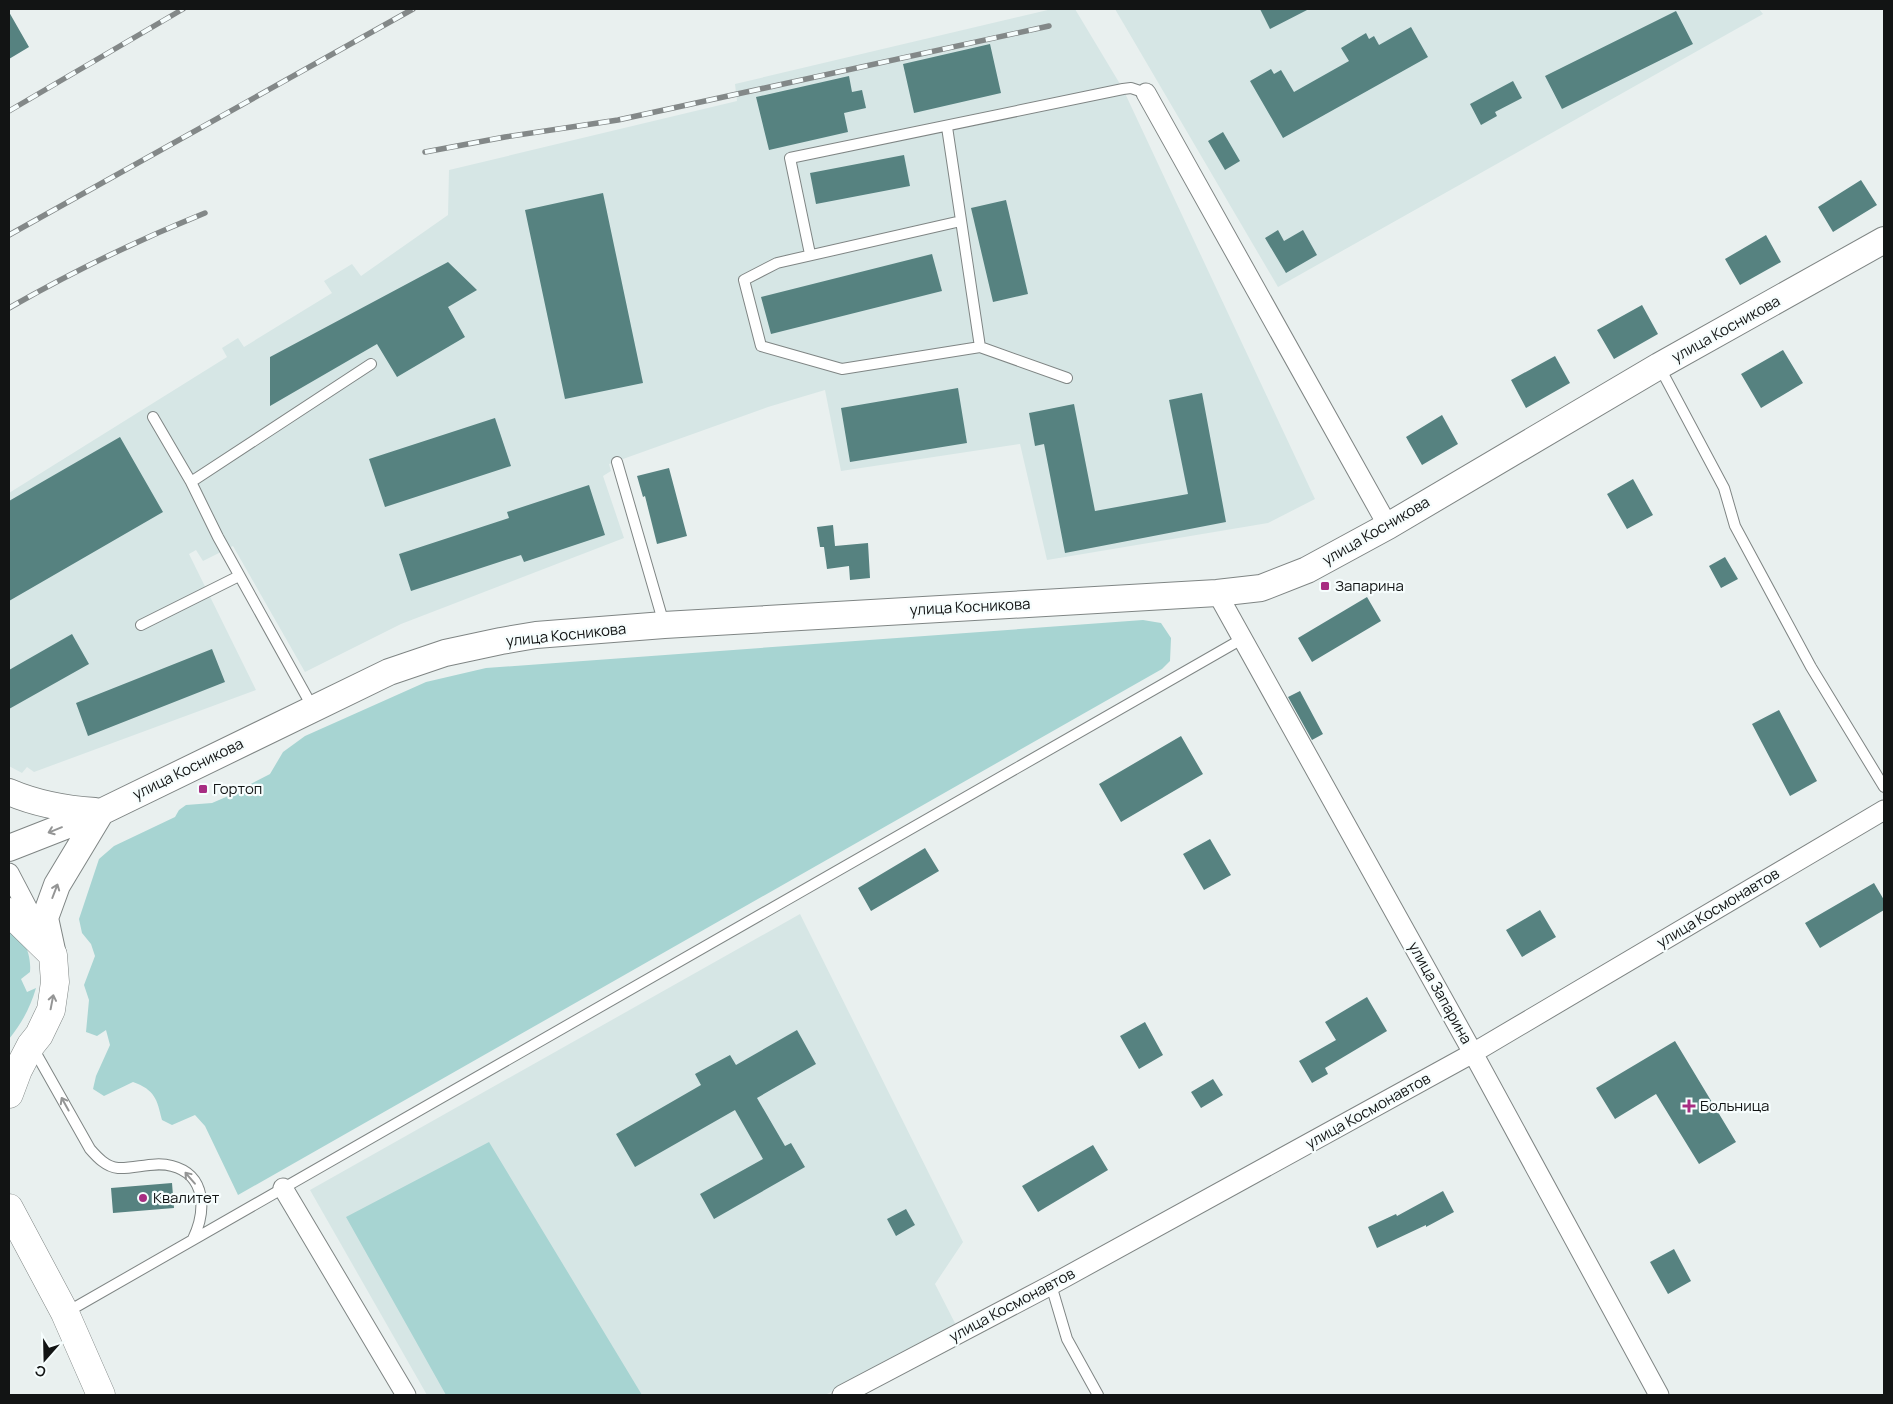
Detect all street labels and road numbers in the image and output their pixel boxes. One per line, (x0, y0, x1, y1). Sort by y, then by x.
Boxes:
street label: улица Косникова (1668, 290, 1784, 367)
street label: улица Косникова (1318, 491, 1433, 570)
street label: улица Косникова (909, 593, 1031, 620)
street label: улица Косникова (505, 618, 627, 651)
street label: улица Косникова (129, 733, 247, 804)
street label: улица Космонавтов (1652, 863, 1783, 953)
street label: улица Запарина (1404, 938, 1477, 1048)
street label: улица Космонавтов (1302, 1068, 1434, 1154)
street label: улица Космонавтов (945, 1262, 1078, 1347)

